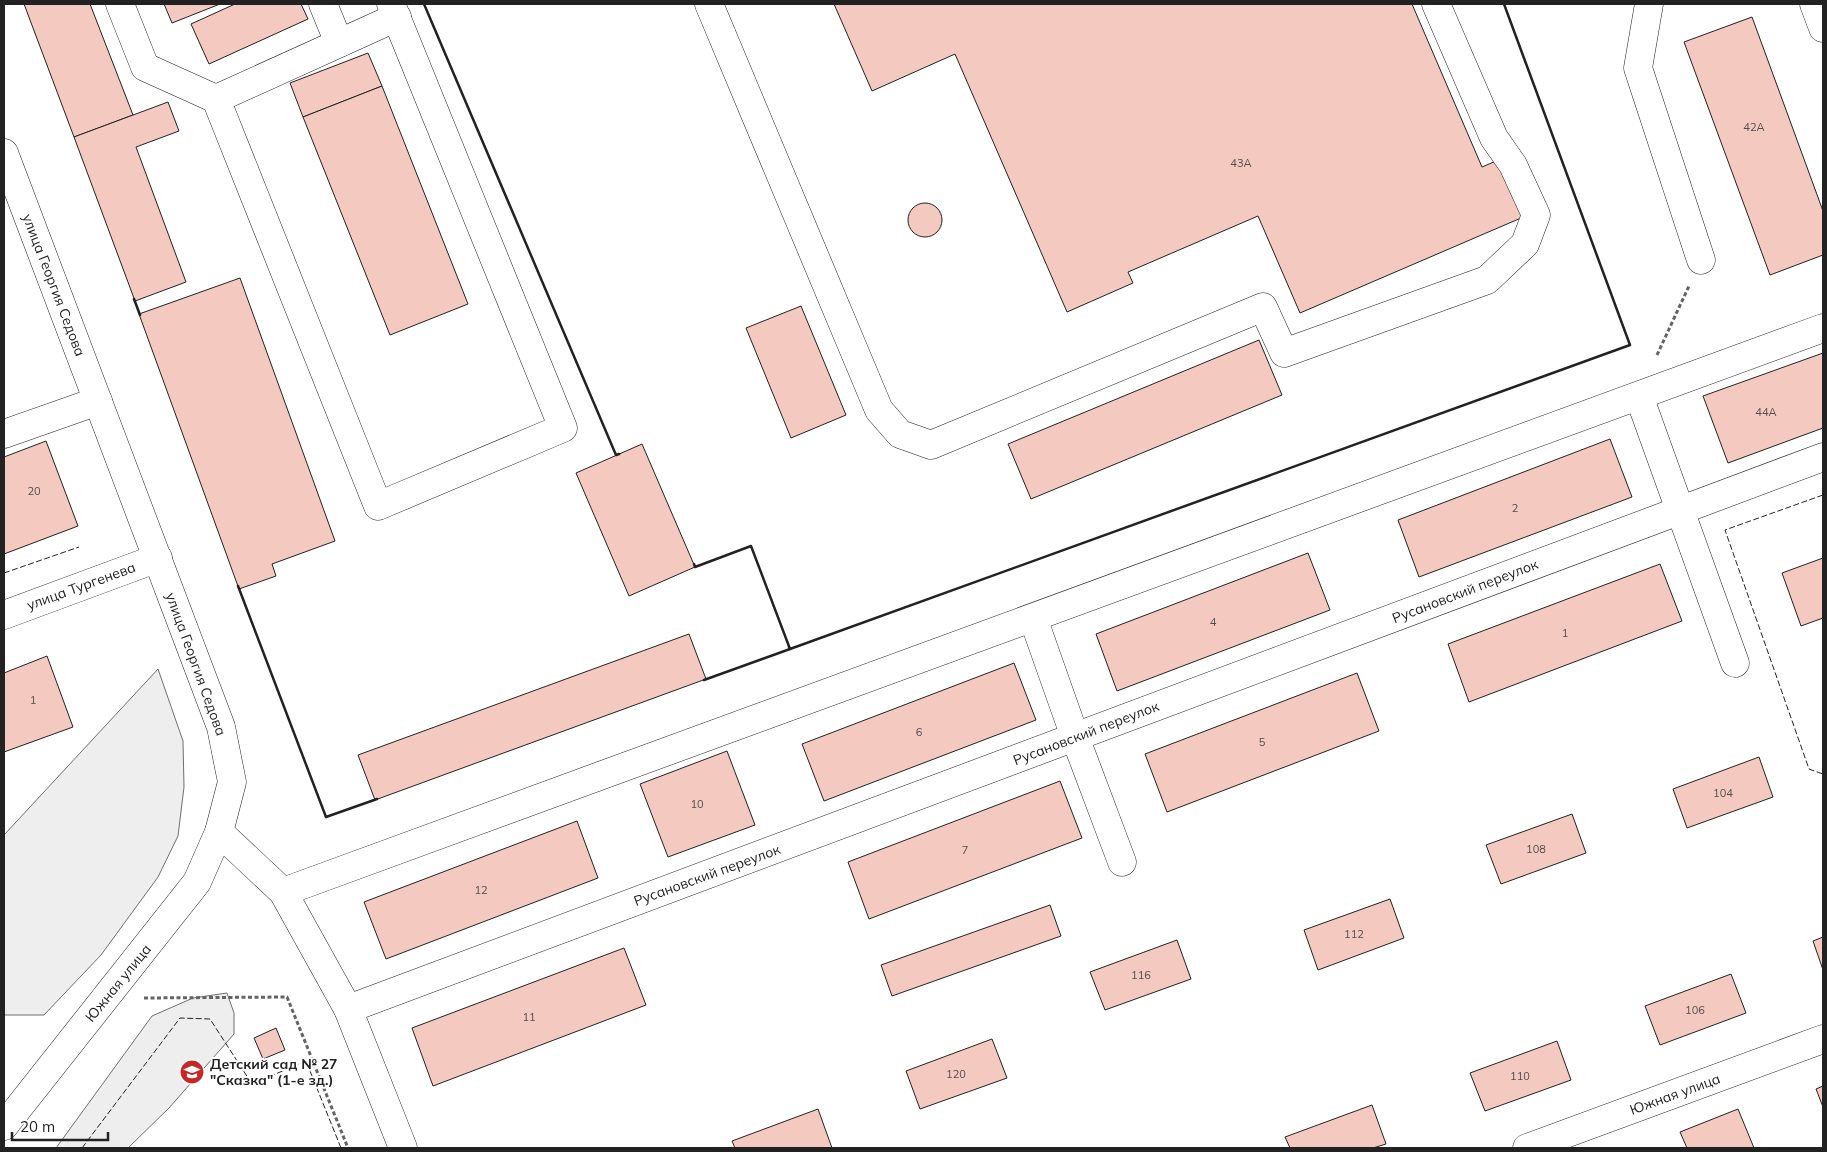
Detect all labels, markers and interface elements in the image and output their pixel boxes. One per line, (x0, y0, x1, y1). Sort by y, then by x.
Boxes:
house number: 42А (1743, 120, 1765, 134)
house number: 43А (1230, 156, 1252, 170)
street label: улица Георгия Седова (19, 211, 89, 359)
house number: 44А (1755, 405, 1777, 419)
house number: 20 (27, 484, 41, 498)
house number: 2 (1512, 501, 1519, 515)
street label: Русановский переулок (1390, 555, 1541, 627)
street label: улица Тургенева (24, 558, 138, 614)
street label: улица Георгия Седова (162, 590, 230, 738)
house number: 4 (1210, 615, 1217, 629)
house number: 1 (1562, 626, 1568, 640)
house number: 1 (30, 693, 36, 707)
street label: Русановский переулок (1011, 697, 1162, 769)
house number: 6 (916, 725, 923, 739)
house number: 5 (1259, 735, 1266, 749)
house number: 104 (1713, 786, 1733, 800)
house number: 10 (690, 797, 704, 811)
street label: Русановский переулок (631, 840, 783, 910)
house number: 108 (1526, 842, 1546, 856)
house number: 7 (962, 843, 968, 857)
house number: 12 (474, 883, 488, 897)
house number: 112 (1344, 927, 1364, 941)
street label: Южная улица (81, 940, 155, 1026)
house number: 116 (1131, 968, 1151, 982)
house number: 106 (1685, 1003, 1705, 1017)
house number: 11 (522, 1010, 536, 1024)
place label: Детский сад № 27 "Сказка" (1-е зд.) (210, 1055, 337, 1089)
school or university icon: Детский сад № 27 "Сказка" (1-е зд.) (179, 1059, 205, 1085)
house number: 120 (946, 1067, 966, 1081)
house number: 110 (1510, 1069, 1530, 1083)
street label: Южная улица (1627, 1069, 1723, 1119)
scale bar (12, 1110, 109, 1142)
text: 20 m (20, 1117, 55, 1136)

